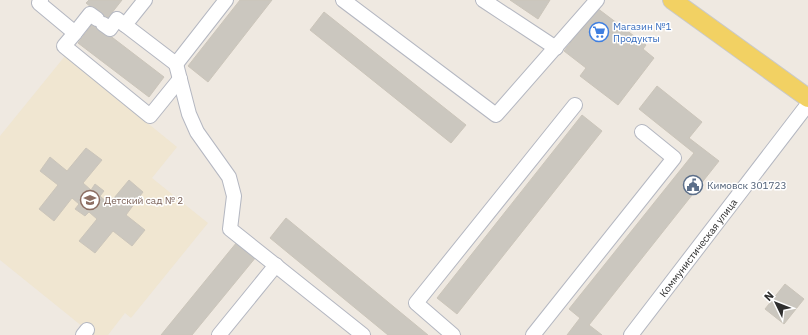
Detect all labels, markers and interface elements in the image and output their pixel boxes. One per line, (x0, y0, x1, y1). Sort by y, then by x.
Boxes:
place label: Магазин №1 Продукты (613, 20, 671, 45)
supermarket icon: Магазин №1 Продукты (588, 21, 610, 43)
public building icon: Кимовск 301723 (682, 174, 704, 196)
place label: Кимовск 301723 (707, 179, 786, 192)
school or university icon: Детский сад № 2 (79, 189, 101, 211)
place label: Детский сад № 2 (104, 194, 183, 207)
street label: Коммунистическая улица (656, 196, 741, 300)
north arrow (756, 283, 796, 323)
text: N (761, 288, 777, 304)

